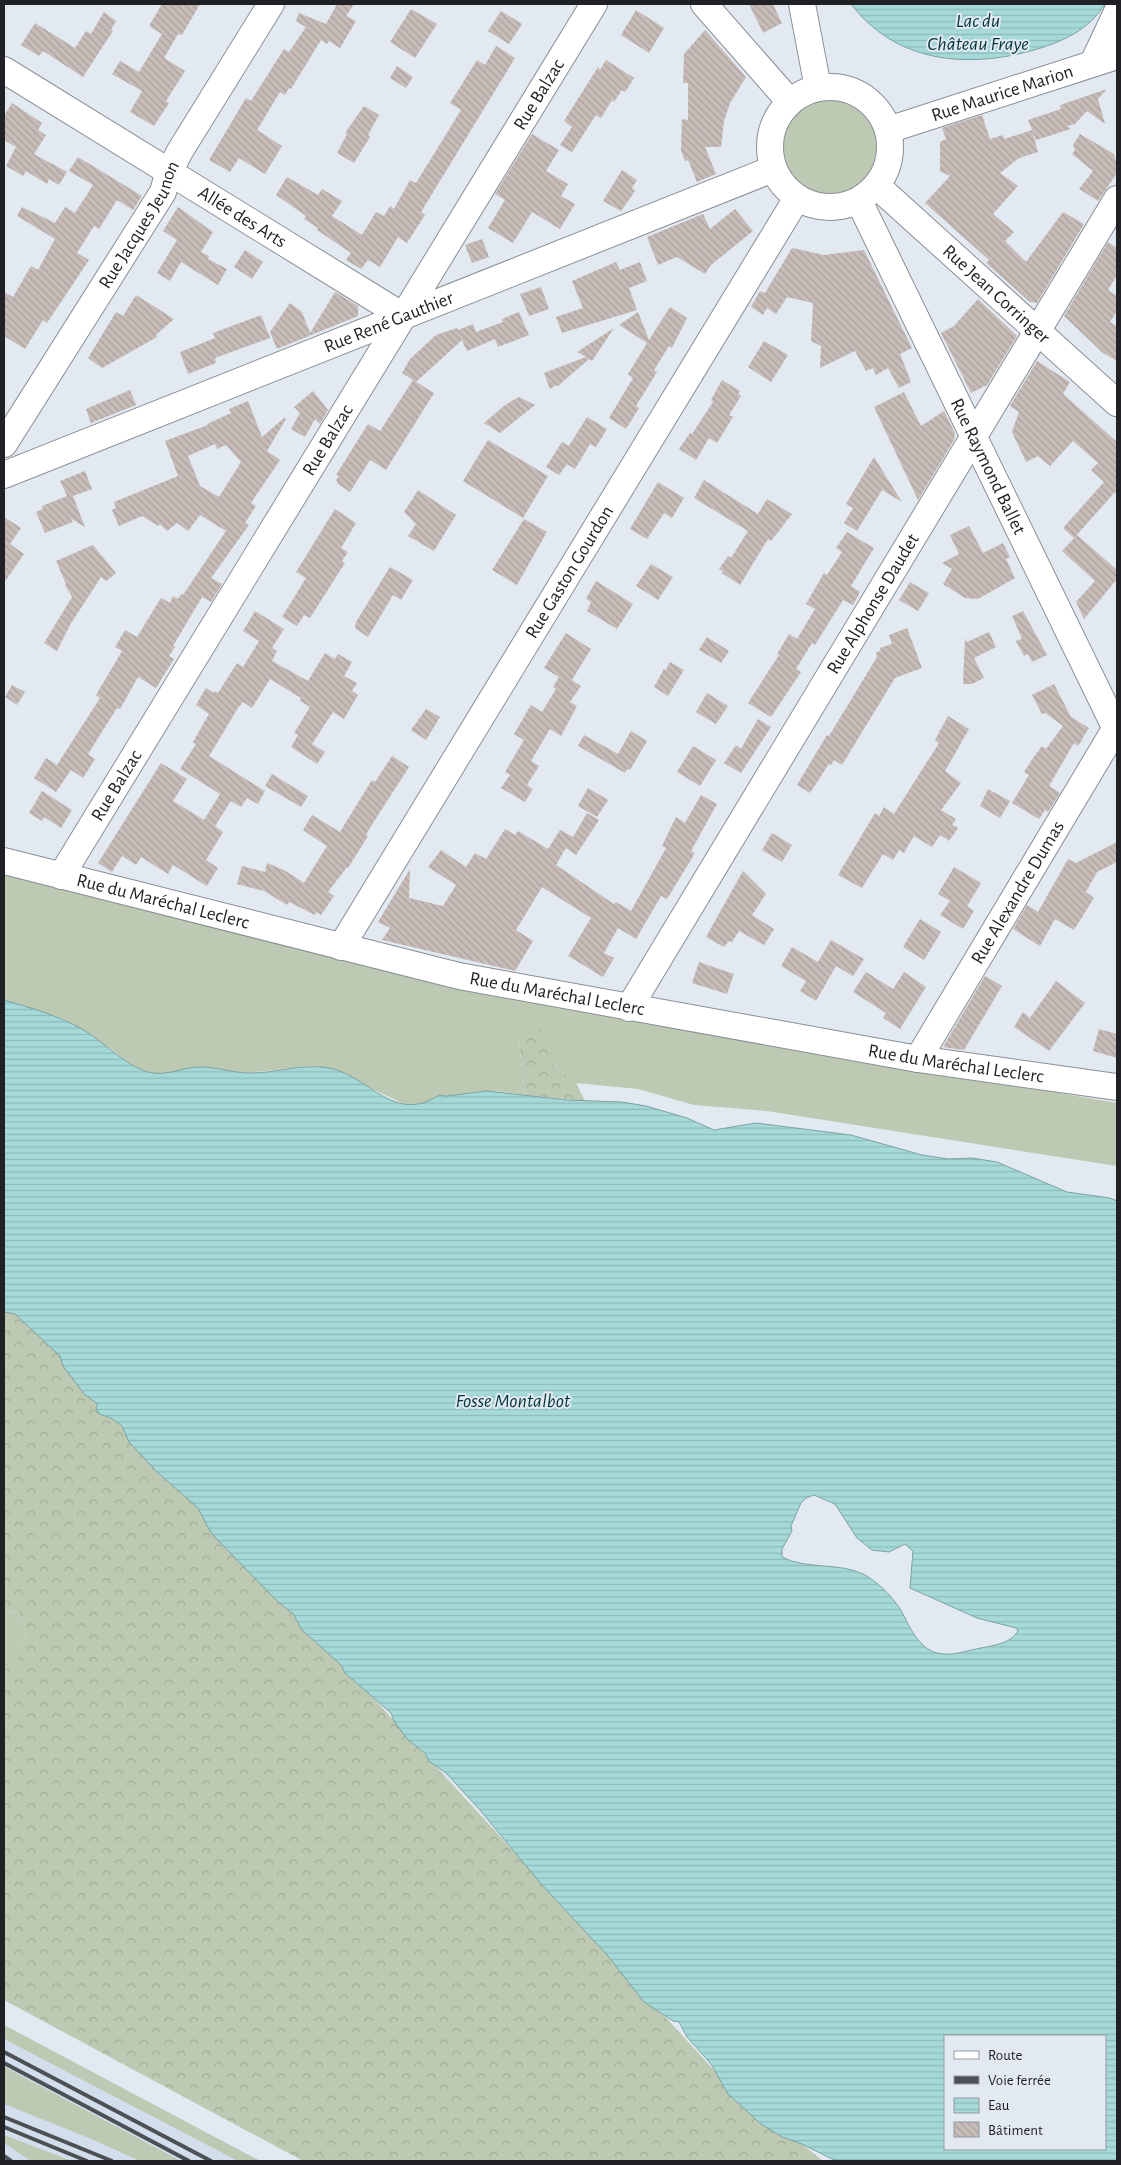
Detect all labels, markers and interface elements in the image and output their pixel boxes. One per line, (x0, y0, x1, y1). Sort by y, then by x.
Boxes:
water label: Lac du Château Fraye (927, 11, 1029, 54)
street label: Rue Balzac (510, 56, 568, 133)
street label: Rue Maurice Marion (929, 61, 1075, 125)
street label: Rue Jacques Jeunon (95, 158, 183, 292)
street label: Allée des Arts (195, 183, 290, 251)
street label: Rue Jean Corringer (939, 241, 1054, 347)
street label: Rue René Gauthier (321, 288, 456, 356)
street label: Rue Raymond Ballet (947, 395, 1029, 537)
street label: Rue Balzac (299, 401, 356, 479)
street label: Rue Gaston Gourdon (522, 502, 617, 642)
street label: Rue Alphonse Daudet (823, 530, 922, 677)
street label: Rue Balzac (87, 747, 145, 824)
street label: Rue Alexandre Dumas (968, 818, 1068, 967)
street label: Rue du Maréchal Leclerc (75, 870, 251, 932)
street label: Rue du Maréchal Leclerc (468, 969, 646, 1019)
street label: Rue du Maréchal Leclerc (867, 1041, 1045, 1086)
water label: Fosse Montalbot (456, 1391, 571, 1411)
legend (944, 2035, 1106, 2150)
text: Route (988, 2048, 1022, 2063)
text: Voie ferrée (988, 2073, 1051, 2088)
text: Eau (988, 2098, 1010, 2113)
text: Bâtiment (988, 2123, 1043, 2138)

